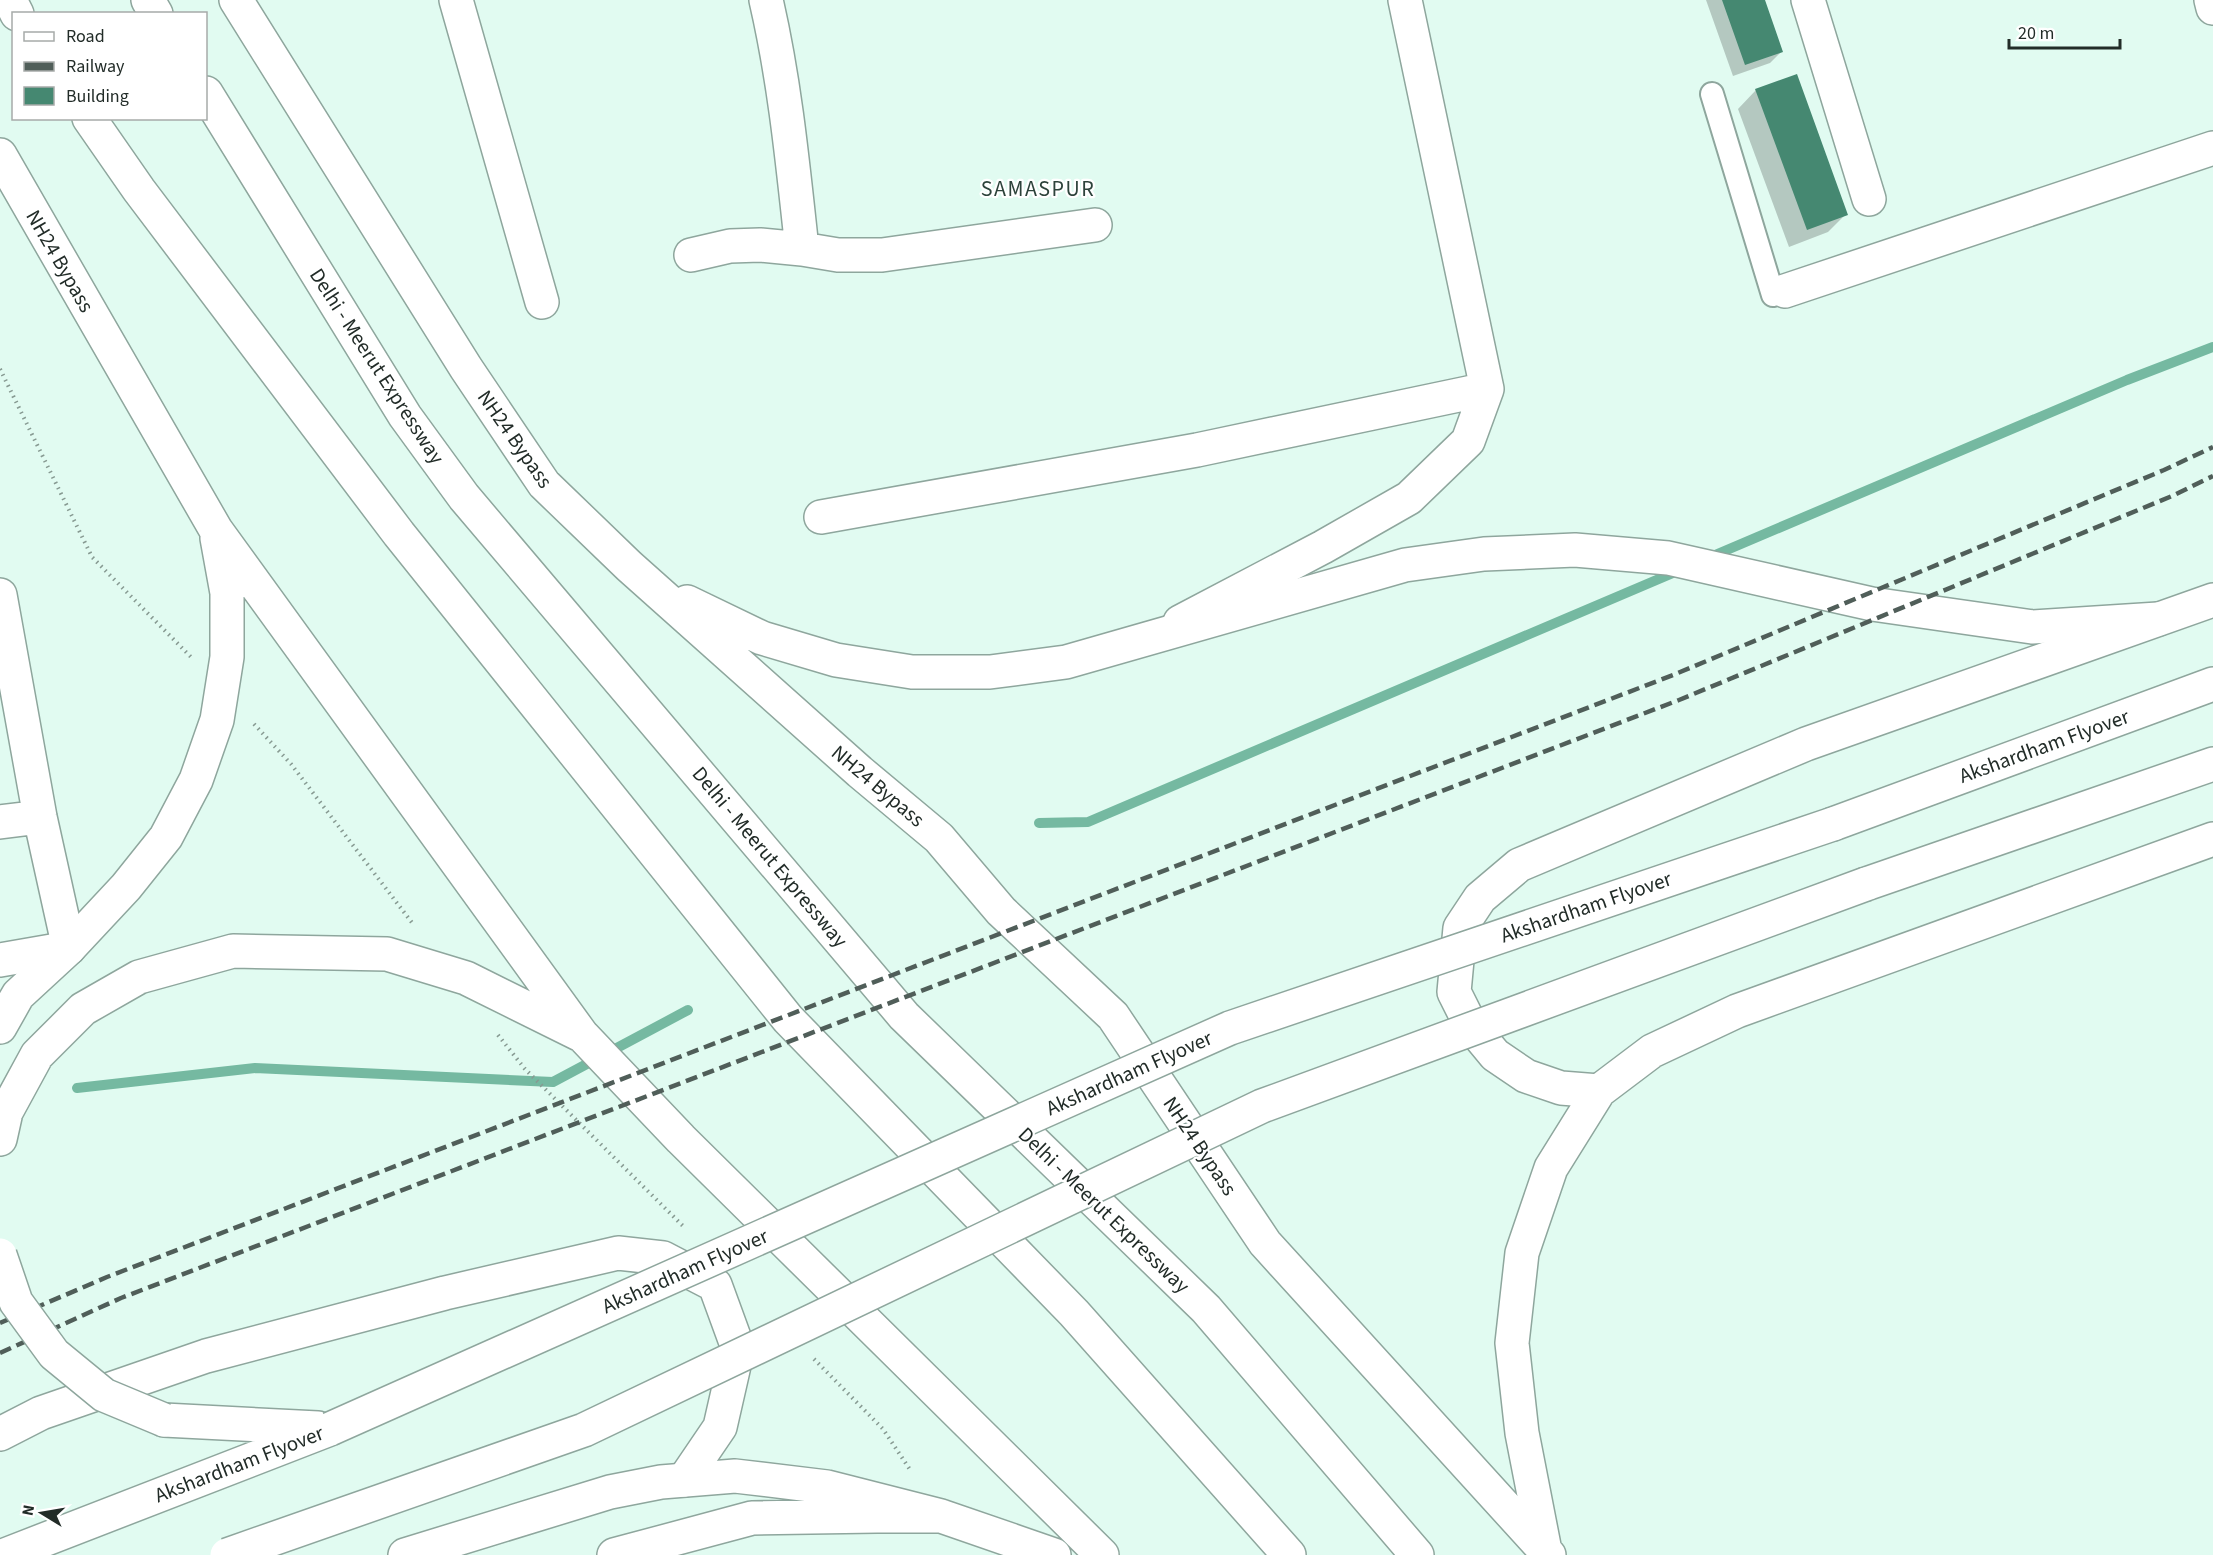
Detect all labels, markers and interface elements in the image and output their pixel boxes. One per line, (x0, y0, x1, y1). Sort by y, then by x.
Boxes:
legend (12, 12, 207, 120)
scale bar (2009, 12, 2120, 50)
text: 20 m (2018, 21, 2054, 46)
text: Road (66, 24, 105, 49)
text: Railway (66, 54, 125, 79)
text: Building (66, 84, 129, 109)
district label: SAMASPUR (981, 173, 1095, 205)
street label: NH24 Bypass (19, 204, 102, 318)
street label: Delhi - Meerut Expressway (302, 262, 452, 470)
street label: NH24 Bypass (470, 384, 560, 494)
street label: Akshardham Flyover (1955, 701, 2134, 791)
street label: NH24 Bypass (825, 738, 931, 834)
street label: Delhi - Meerut Expressway (685, 760, 855, 954)
street label: Akshardham Flyover (1496, 863, 1676, 950)
street label: Akshardham Flyover (1041, 1023, 1218, 1123)
street label: NH24 Bypass (1156, 1090, 1244, 1202)
street label: Delhi - Meerut Expressway (1012, 1120, 1197, 1300)
street label: Akshardham Flyover (597, 1221, 774, 1321)
street label: Akshardham Flyover (150, 1418, 329, 1510)
north arrow (12, 1483, 72, 1543)
text: N (16, 1503, 40, 1518)

